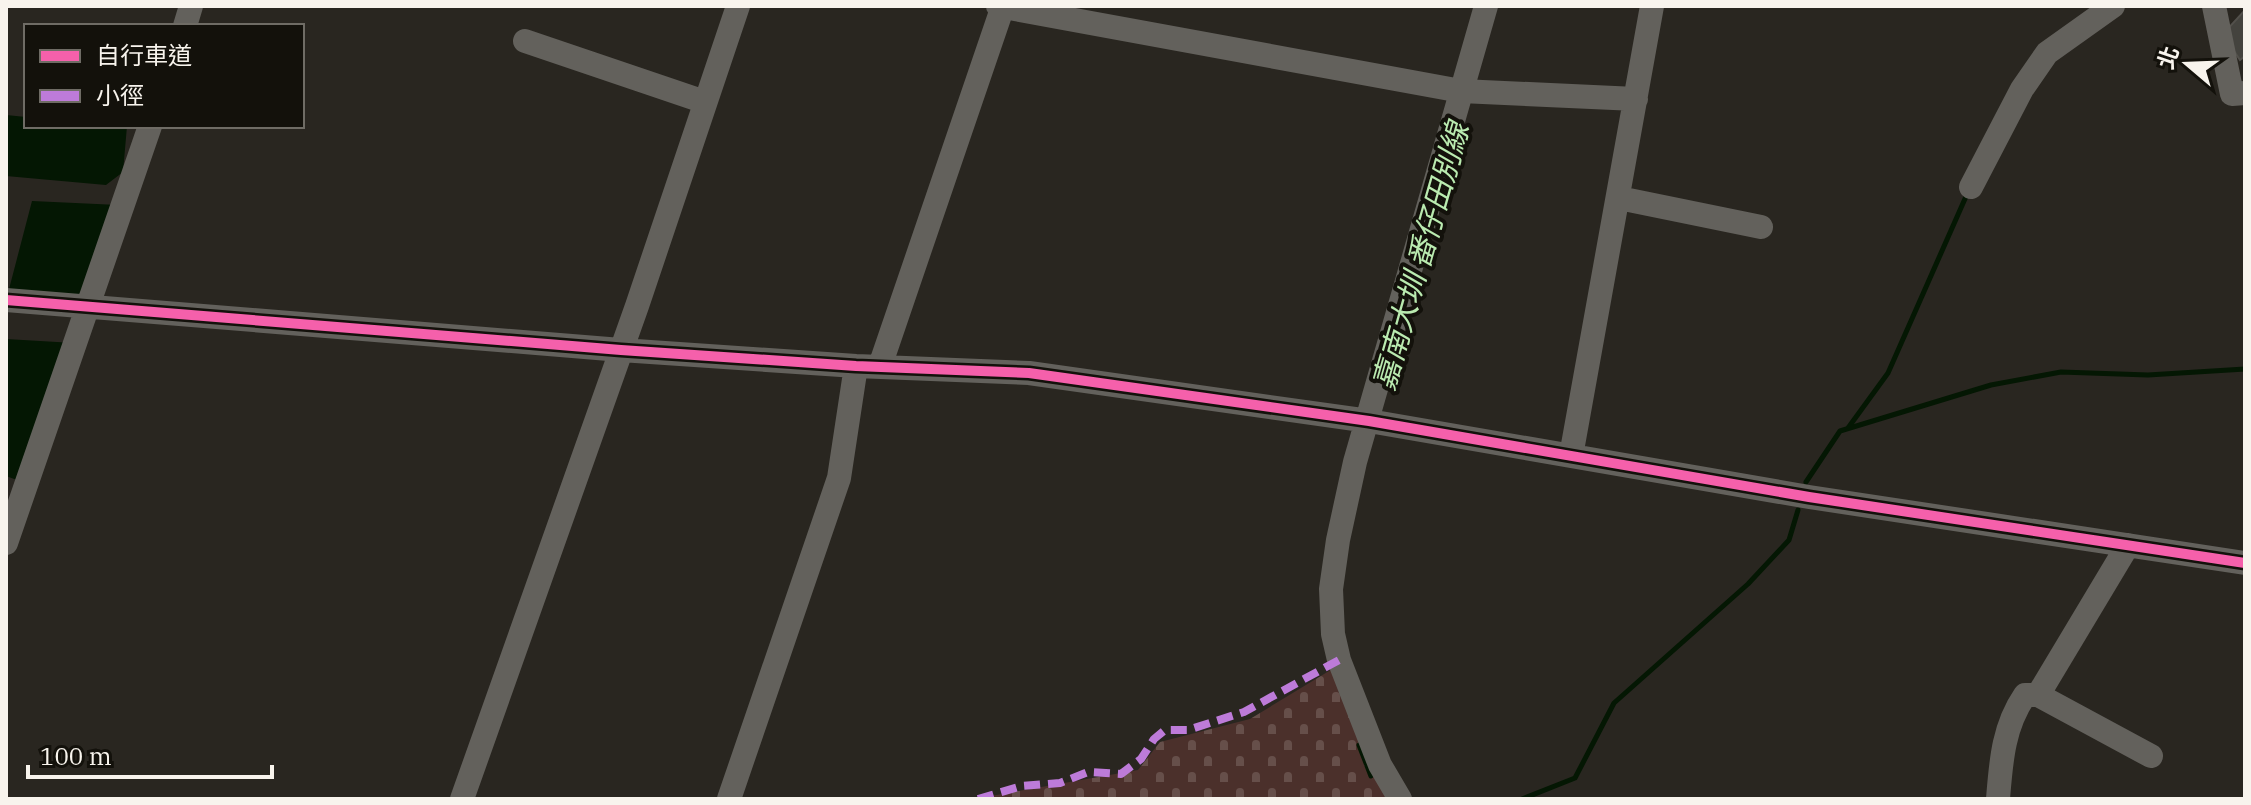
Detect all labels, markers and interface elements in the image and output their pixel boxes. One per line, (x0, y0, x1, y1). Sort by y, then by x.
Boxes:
legend (24, 24, 304, 128)
north arrow (2147, 24, 2227, 104)
text: 自行車道 (96, 39, 192, 71)
text: 北 (2150, 42, 2185, 72)
text: 小徑 (96, 79, 144, 111)
water label: 嘉南大圳 番仔田別線 (1363, 115, 1478, 394)
scale bar (28, 729, 272, 779)
text: 100 m (40, 740, 112, 772)

